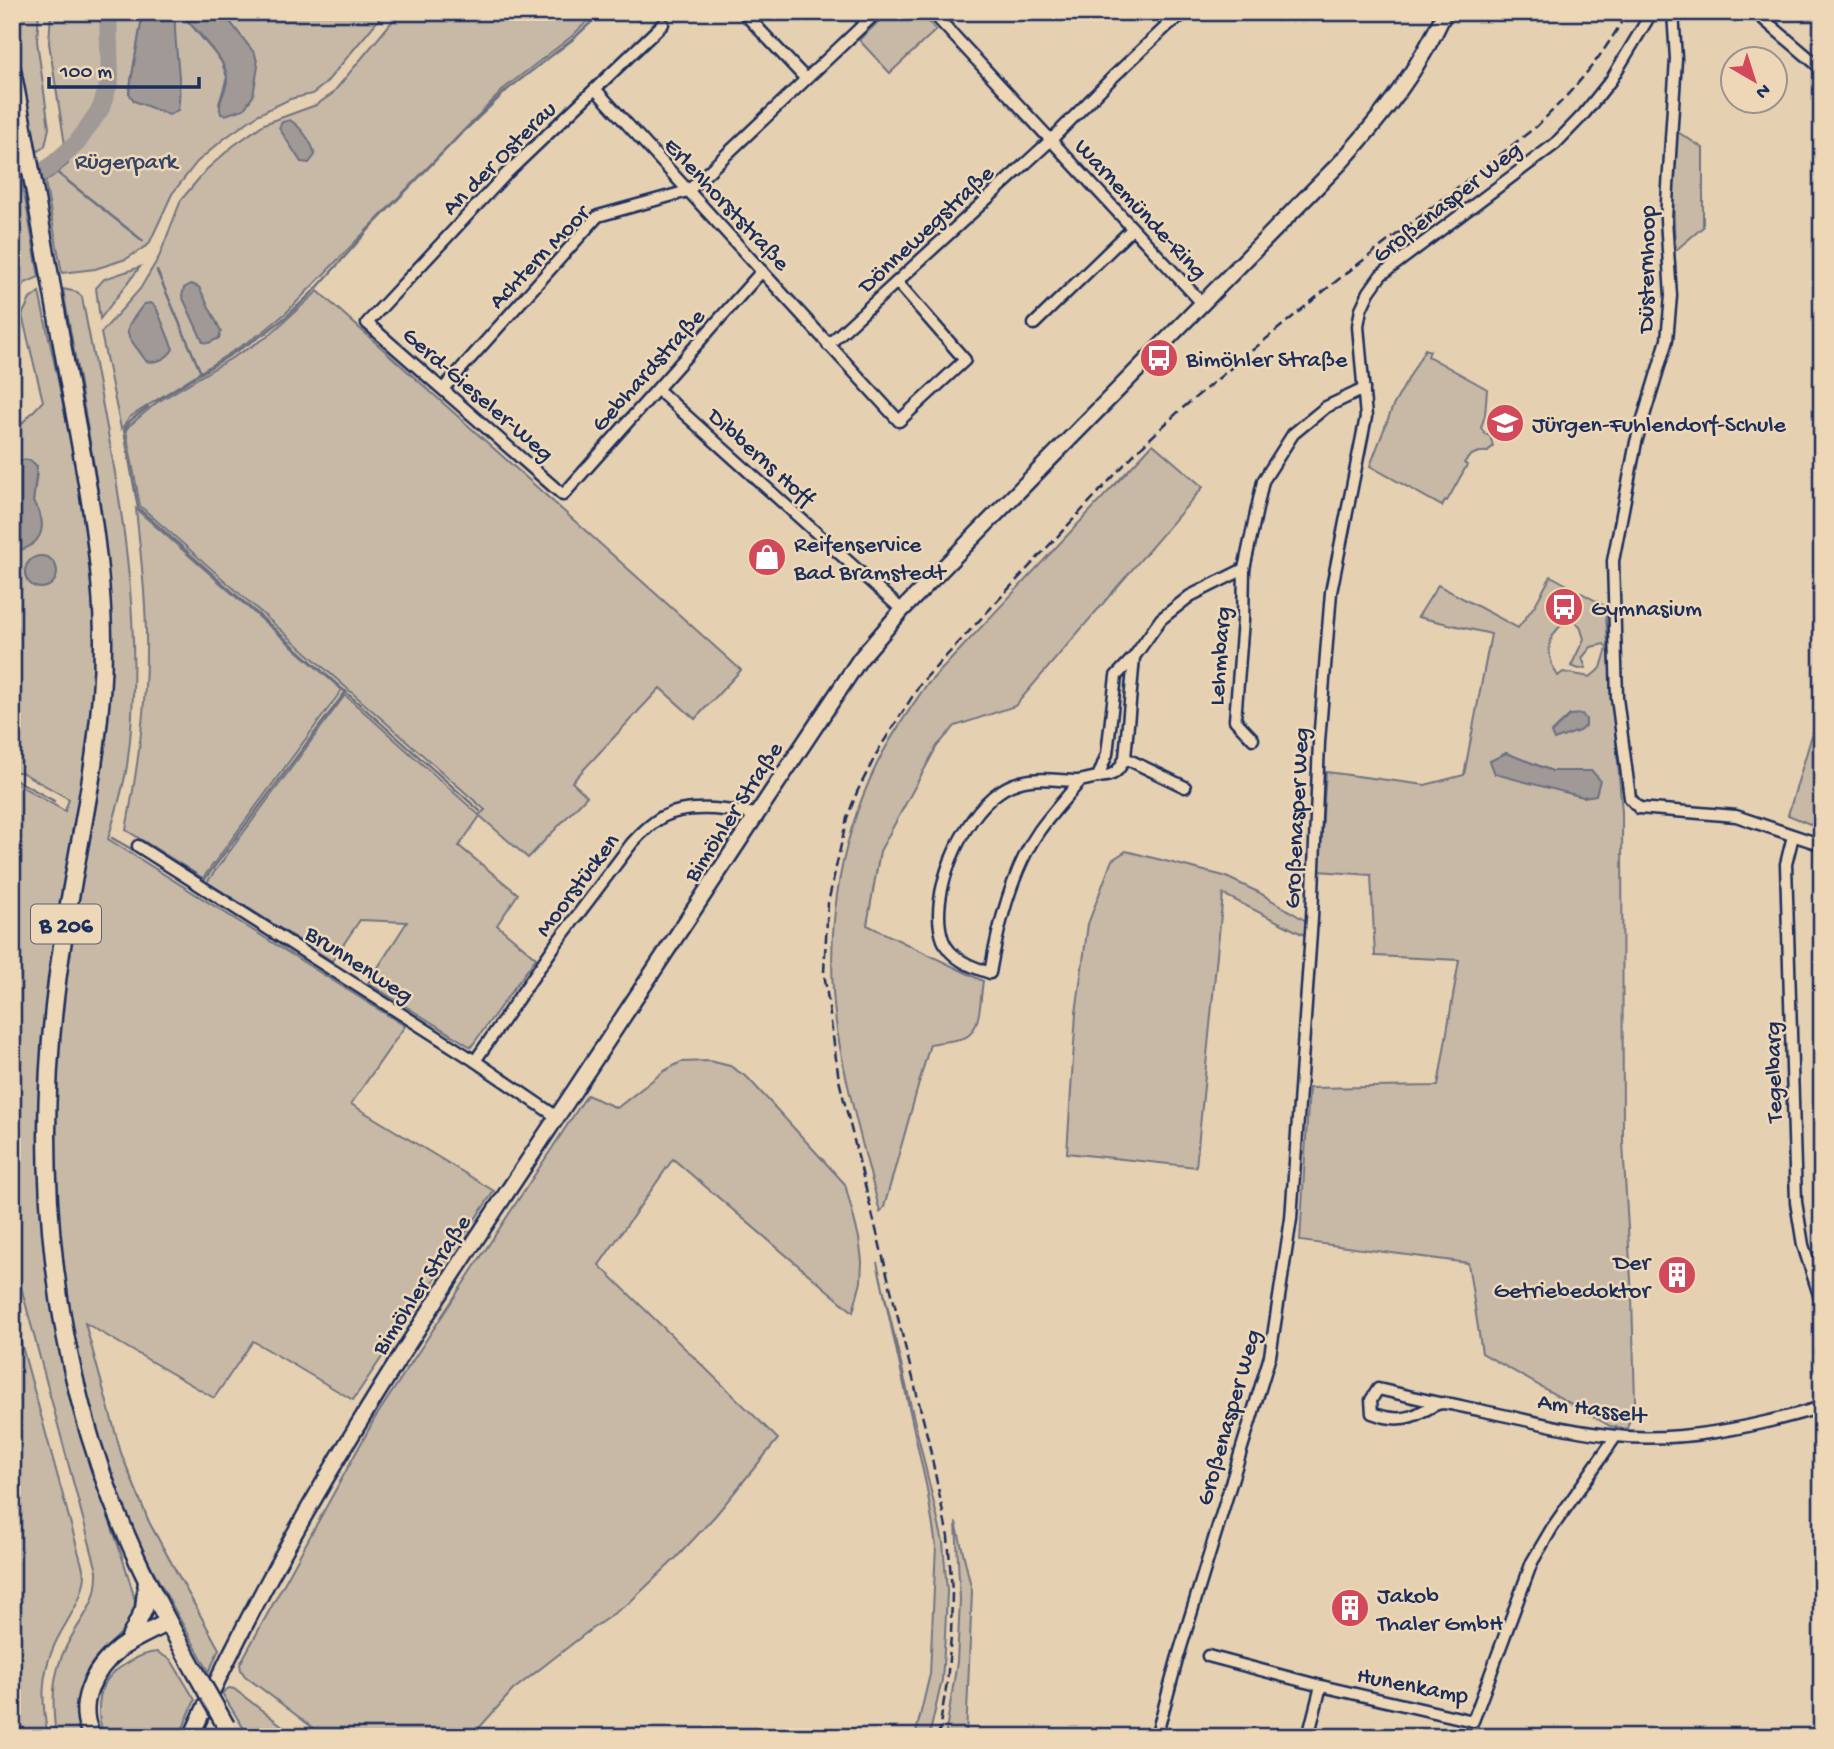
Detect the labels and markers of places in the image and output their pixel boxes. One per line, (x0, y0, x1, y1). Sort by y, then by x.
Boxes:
bus stop icon: Bimöhler Straße (1138, 337, 1180, 379)
place label: Bimöhler Straße (1185, 347, 1348, 376)
school or university icon: Jürgen-Fuhlendorf-Schule (1484, 402, 1526, 444)
place label: Jürgen-Fuhlendorf-Schule (1532, 412, 1787, 441)
place label: Reifenservice Bad Bramstedt (793, 532, 948, 589)
shop icon: Reifenservice Bad Bramstedt (746, 536, 788, 578)
bus stop icon: Gymnasium (1543, 586, 1585, 628)
place label: Gymnasium (1591, 596, 1702, 625)
place label: Der Getriebedoktor (1494, 1250, 1653, 1307)
building icon: Der Getriebedoktor (1656, 1254, 1698, 1296)
place label: Jakob Thaler GmbH (1375, 1583, 1503, 1640)
building icon: Jakob Thaler GmbH (1329, 1587, 1371, 1629)

